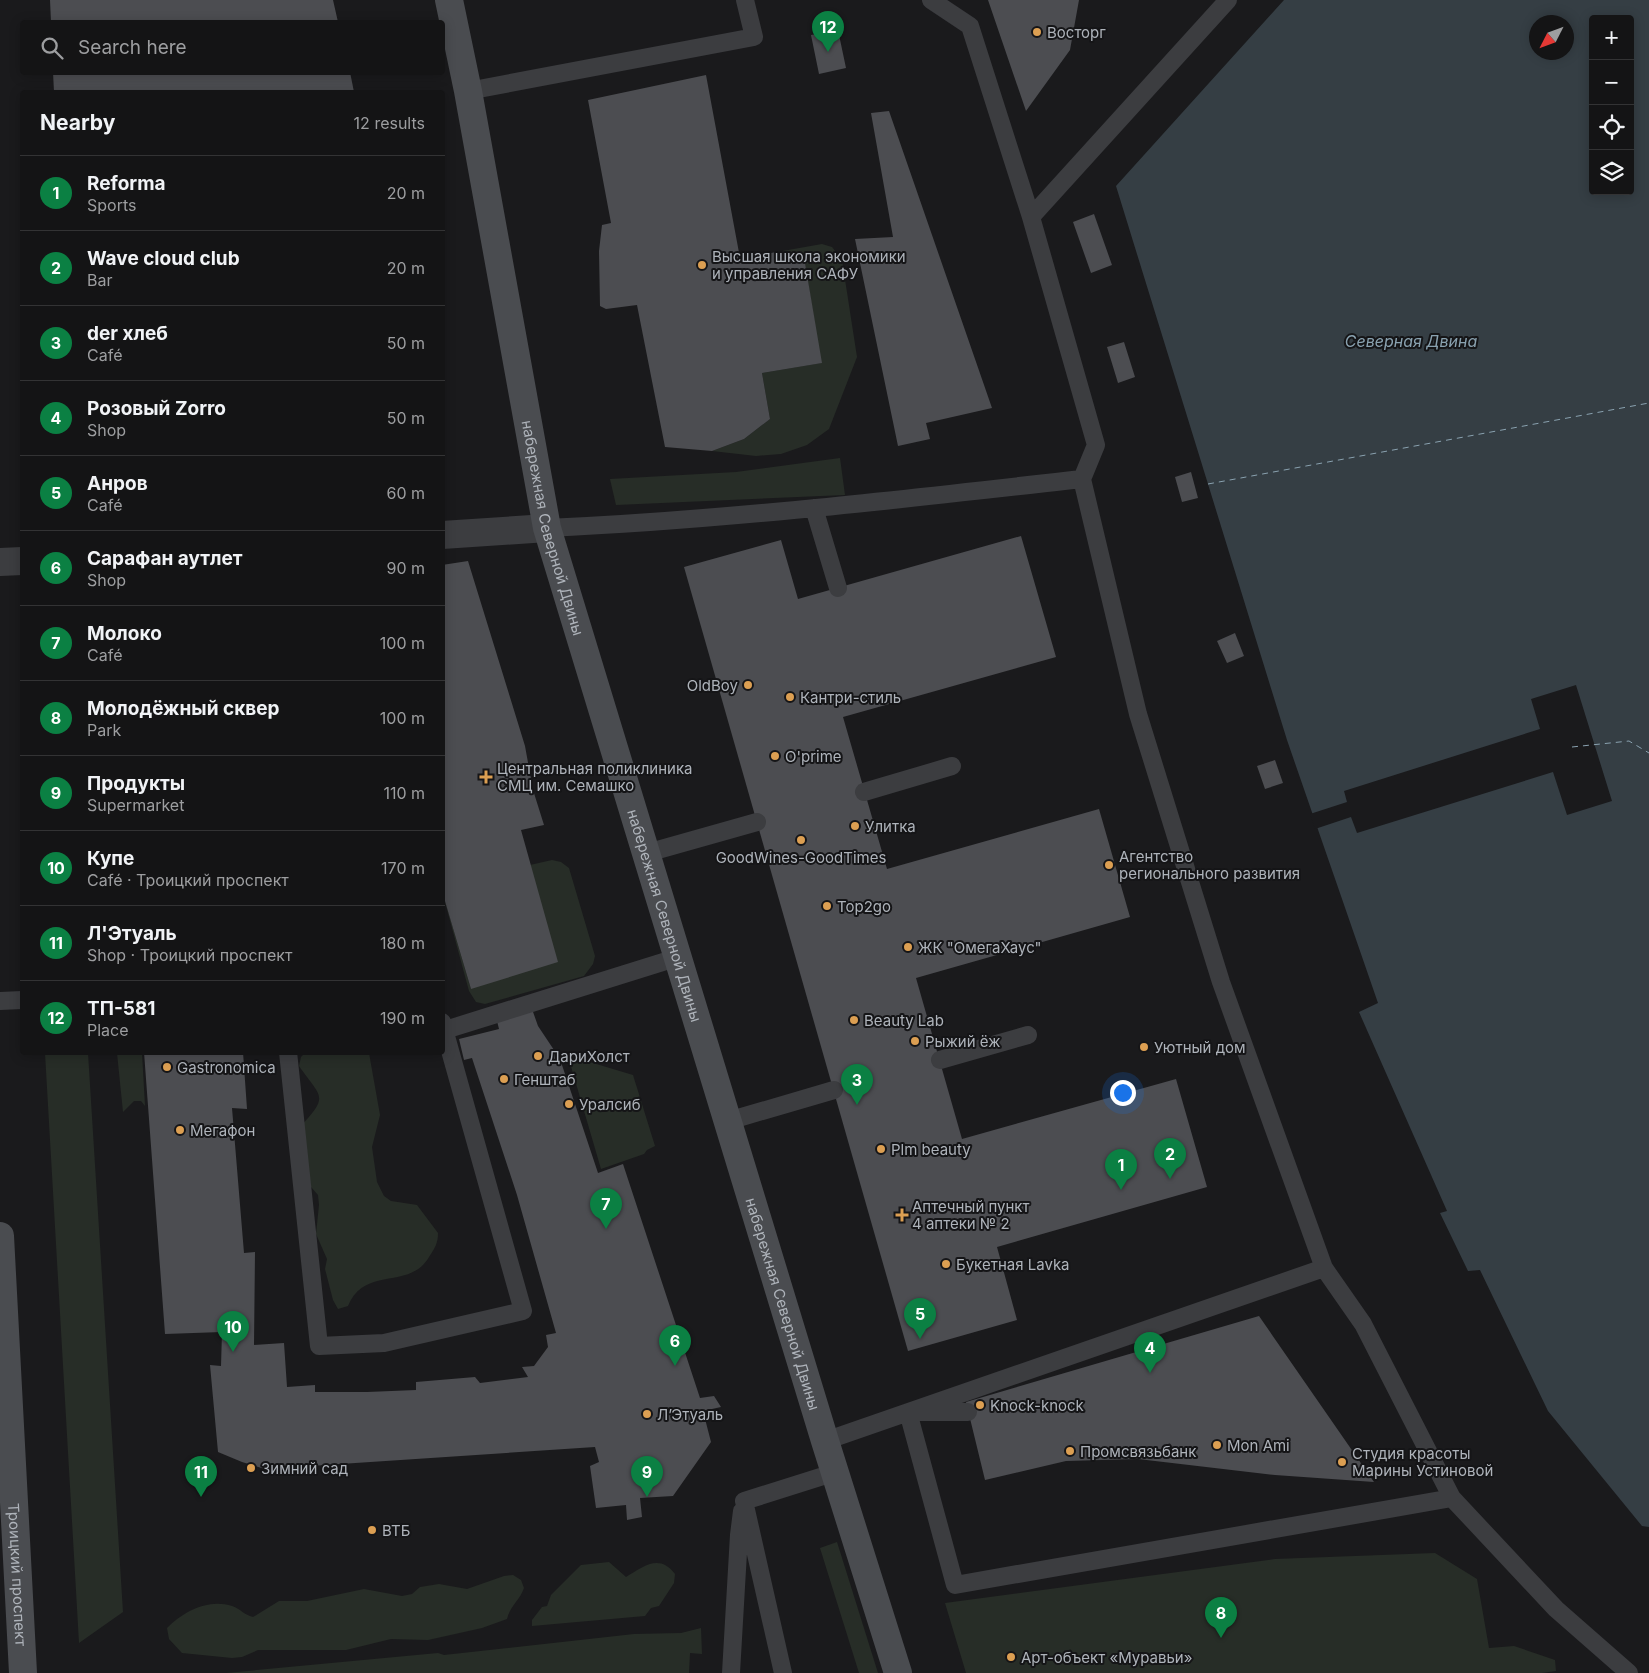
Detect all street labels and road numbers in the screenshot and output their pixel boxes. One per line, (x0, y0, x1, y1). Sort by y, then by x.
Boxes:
street label: набережная Северной Двины (518, 418, 589, 638)
street label: набережная Северной Двины (624, 807, 706, 1024)
street label: набережная Северной Двины (742, 1195, 825, 1412)
street label: Троицкий проспект (5, 1502, 31, 1647)

